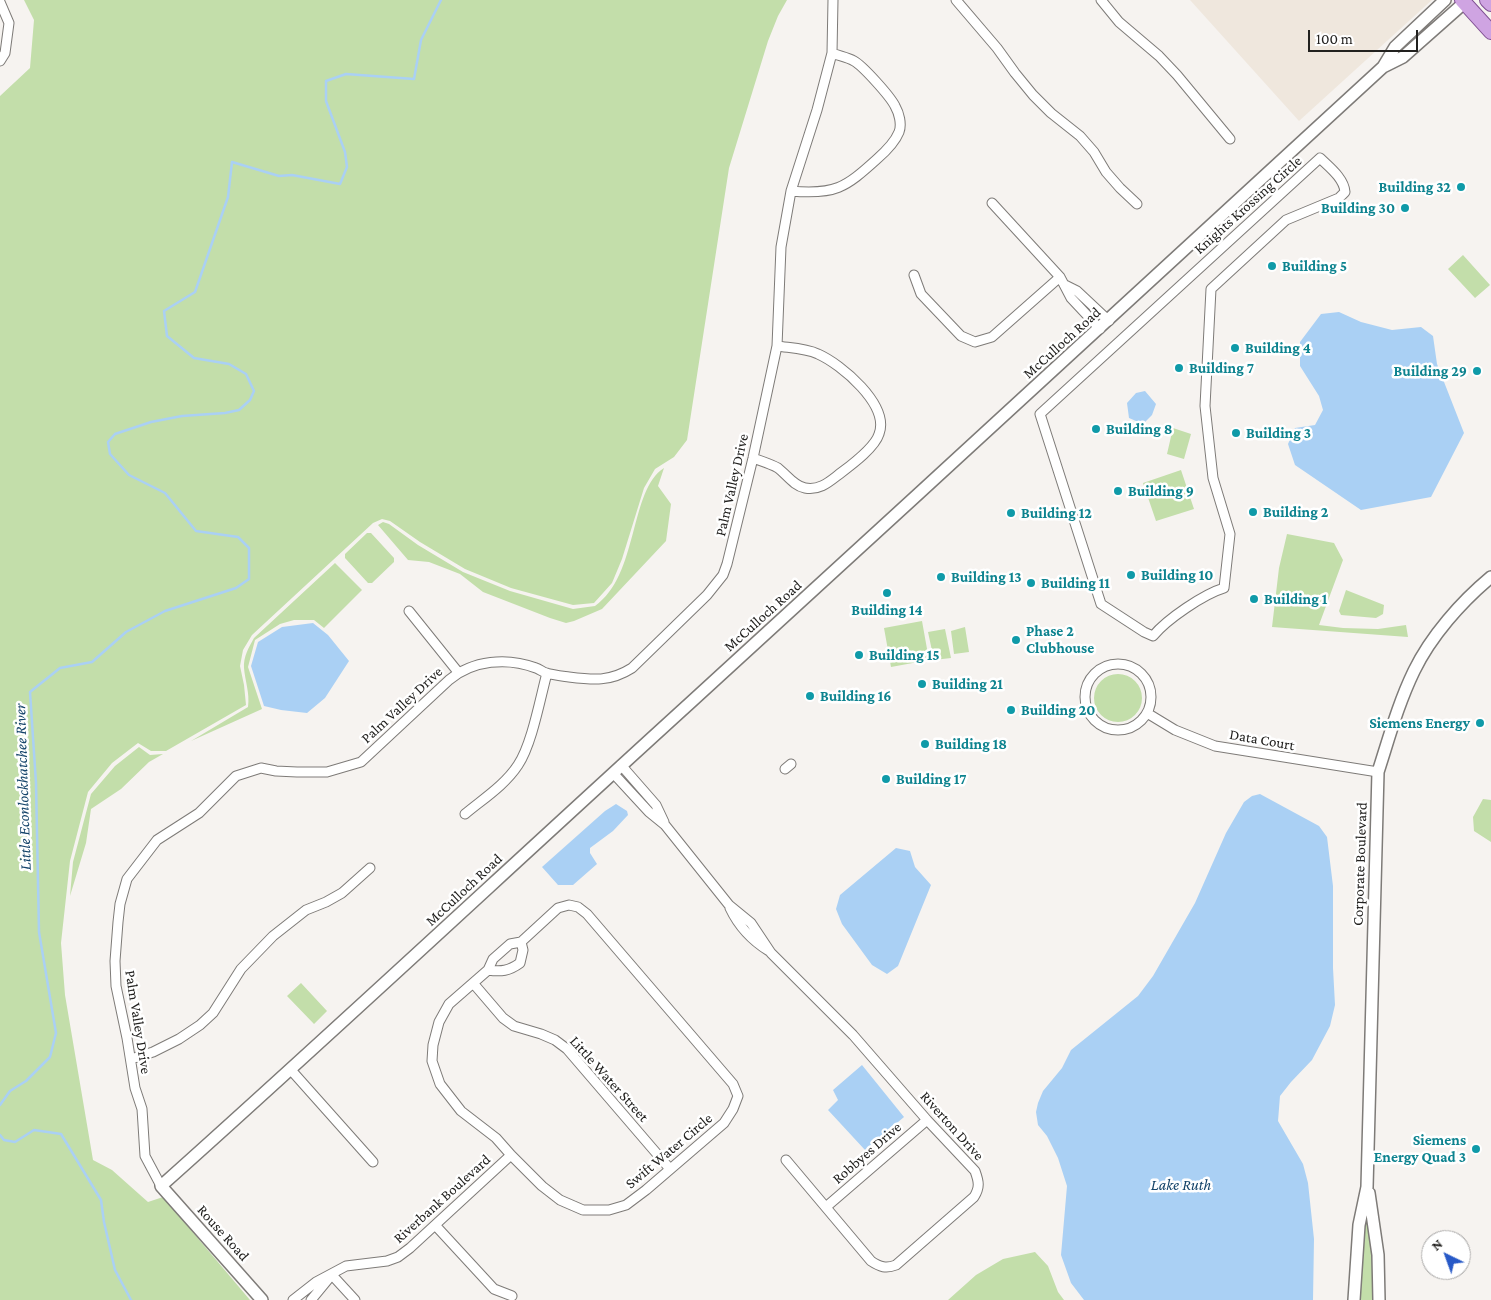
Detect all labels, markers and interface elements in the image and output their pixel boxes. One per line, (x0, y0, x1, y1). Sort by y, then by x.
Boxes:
scale bar (1311, 20, 1421, 52)
text: 100 m (1316, 31, 1353, 47)
street label: Knights Krossing Circle (1190, 152, 1306, 258)
place label: Building 32 (1378, 178, 1451, 196)
marker: Building 32 (1455, 181, 1467, 193)
place label: Building 30 (1321, 199, 1395, 217)
marker: Building 30 (1399, 202, 1411, 214)
place label: Building 5 (1282, 257, 1347, 275)
marker: Building 5 (1266, 260, 1278, 272)
street label: McCulloch Road (1020, 303, 1104, 383)
place label: Building 4 (1245, 339, 1311, 357)
marker: Building 4 (1229, 342, 1241, 354)
place label: Building 7 (1189, 359, 1254, 377)
marker: Building 7 (1173, 362, 1185, 374)
place label: Building 29 (1394, 362, 1467, 380)
marker: Building 29 (1471, 365, 1483, 377)
place label: Building 8 (1106, 420, 1172, 438)
marker: Building 8 (1090, 423, 1102, 435)
place label: Building 3 (1246, 424, 1311, 442)
marker: Building 3 (1230, 427, 1242, 439)
street label: Palm Valley Drive (711, 432, 753, 538)
place label: Building 9 (1128, 482, 1194, 500)
marker: Building 9 (1112, 485, 1124, 497)
place label: Building 2 (1263, 503, 1328, 521)
place label: Building 12 (1021, 504, 1092, 522)
marker: Building 2 (1247, 506, 1259, 518)
marker: Building 12 (1005, 507, 1017, 519)
place label: Building 10 (1141, 566, 1213, 584)
place label: Building 13 (951, 568, 1022, 586)
marker: Building 10 (1125, 569, 1137, 581)
marker: Building 13 (935, 571, 947, 583)
place label: Building 11 (1041, 574, 1110, 592)
street label: McCulloch Road (721, 576, 805, 656)
marker: Building 11 (1025, 577, 1037, 589)
marker: Building 14 (881, 587, 893, 599)
place label: Building 1 (1264, 590, 1327, 608)
marker: Building 1 (1248, 593, 1260, 605)
place label: Building 14 (851, 601, 923, 619)
place label: Phase 2 Clubhouse (1026, 622, 1094, 657)
marker: Phase 2 Clubhouse (1010, 634, 1022, 646)
place label: Building 15 (869, 646, 940, 664)
marker: Building 15 (853, 649, 865, 661)
street label: Palm Valley Drive (358, 663, 446, 747)
place label: Building 21 (932, 675, 1003, 693)
marker: Building 21 (916, 678, 928, 690)
place label: Building 16 (820, 687, 891, 705)
marker: Building 16 (804, 690, 816, 702)
place label: Building 20 (1021, 701, 1095, 719)
water label: Little Econlockhatchee River (10, 703, 36, 871)
marker: Building 20 (1005, 704, 1017, 716)
place label: Siemens Energy (1369, 714, 1470, 732)
marker: Siemens Energy (1474, 717, 1486, 729)
street label: Data Court (1228, 725, 1296, 755)
place label: Building 18 (935, 735, 1007, 753)
marker: Building 18 (919, 738, 931, 750)
place label: Building 17 (896, 770, 967, 788)
marker: Building 17 (880, 773, 892, 785)
street label: Corporate Boulevard (1349, 802, 1371, 926)
street label: McCulloch Road (422, 850, 506, 930)
street label: Palm Valley Drive (121, 969, 155, 1075)
street label: Little Water Street (566, 1032, 652, 1126)
street label: Riverton Drive (916, 1088, 988, 1164)
street label: Swift Water Circle (622, 1109, 716, 1193)
street label: Robbyes Drive (829, 1118, 905, 1188)
place label: Siemens Energy Quad 3 (1374, 1131, 1466, 1166)
marker: Siemens Energy Quad 3 (1470, 1143, 1482, 1155)
street label: Riverbank Boulevard (390, 1151, 494, 1247)
water label: Lake Ruth (1151, 1175, 1211, 1195)
street label: Rouse Road (193, 1201, 253, 1265)
north arrow (1421, 1230, 1471, 1280)
text: N (1428, 1235, 1446, 1254)

